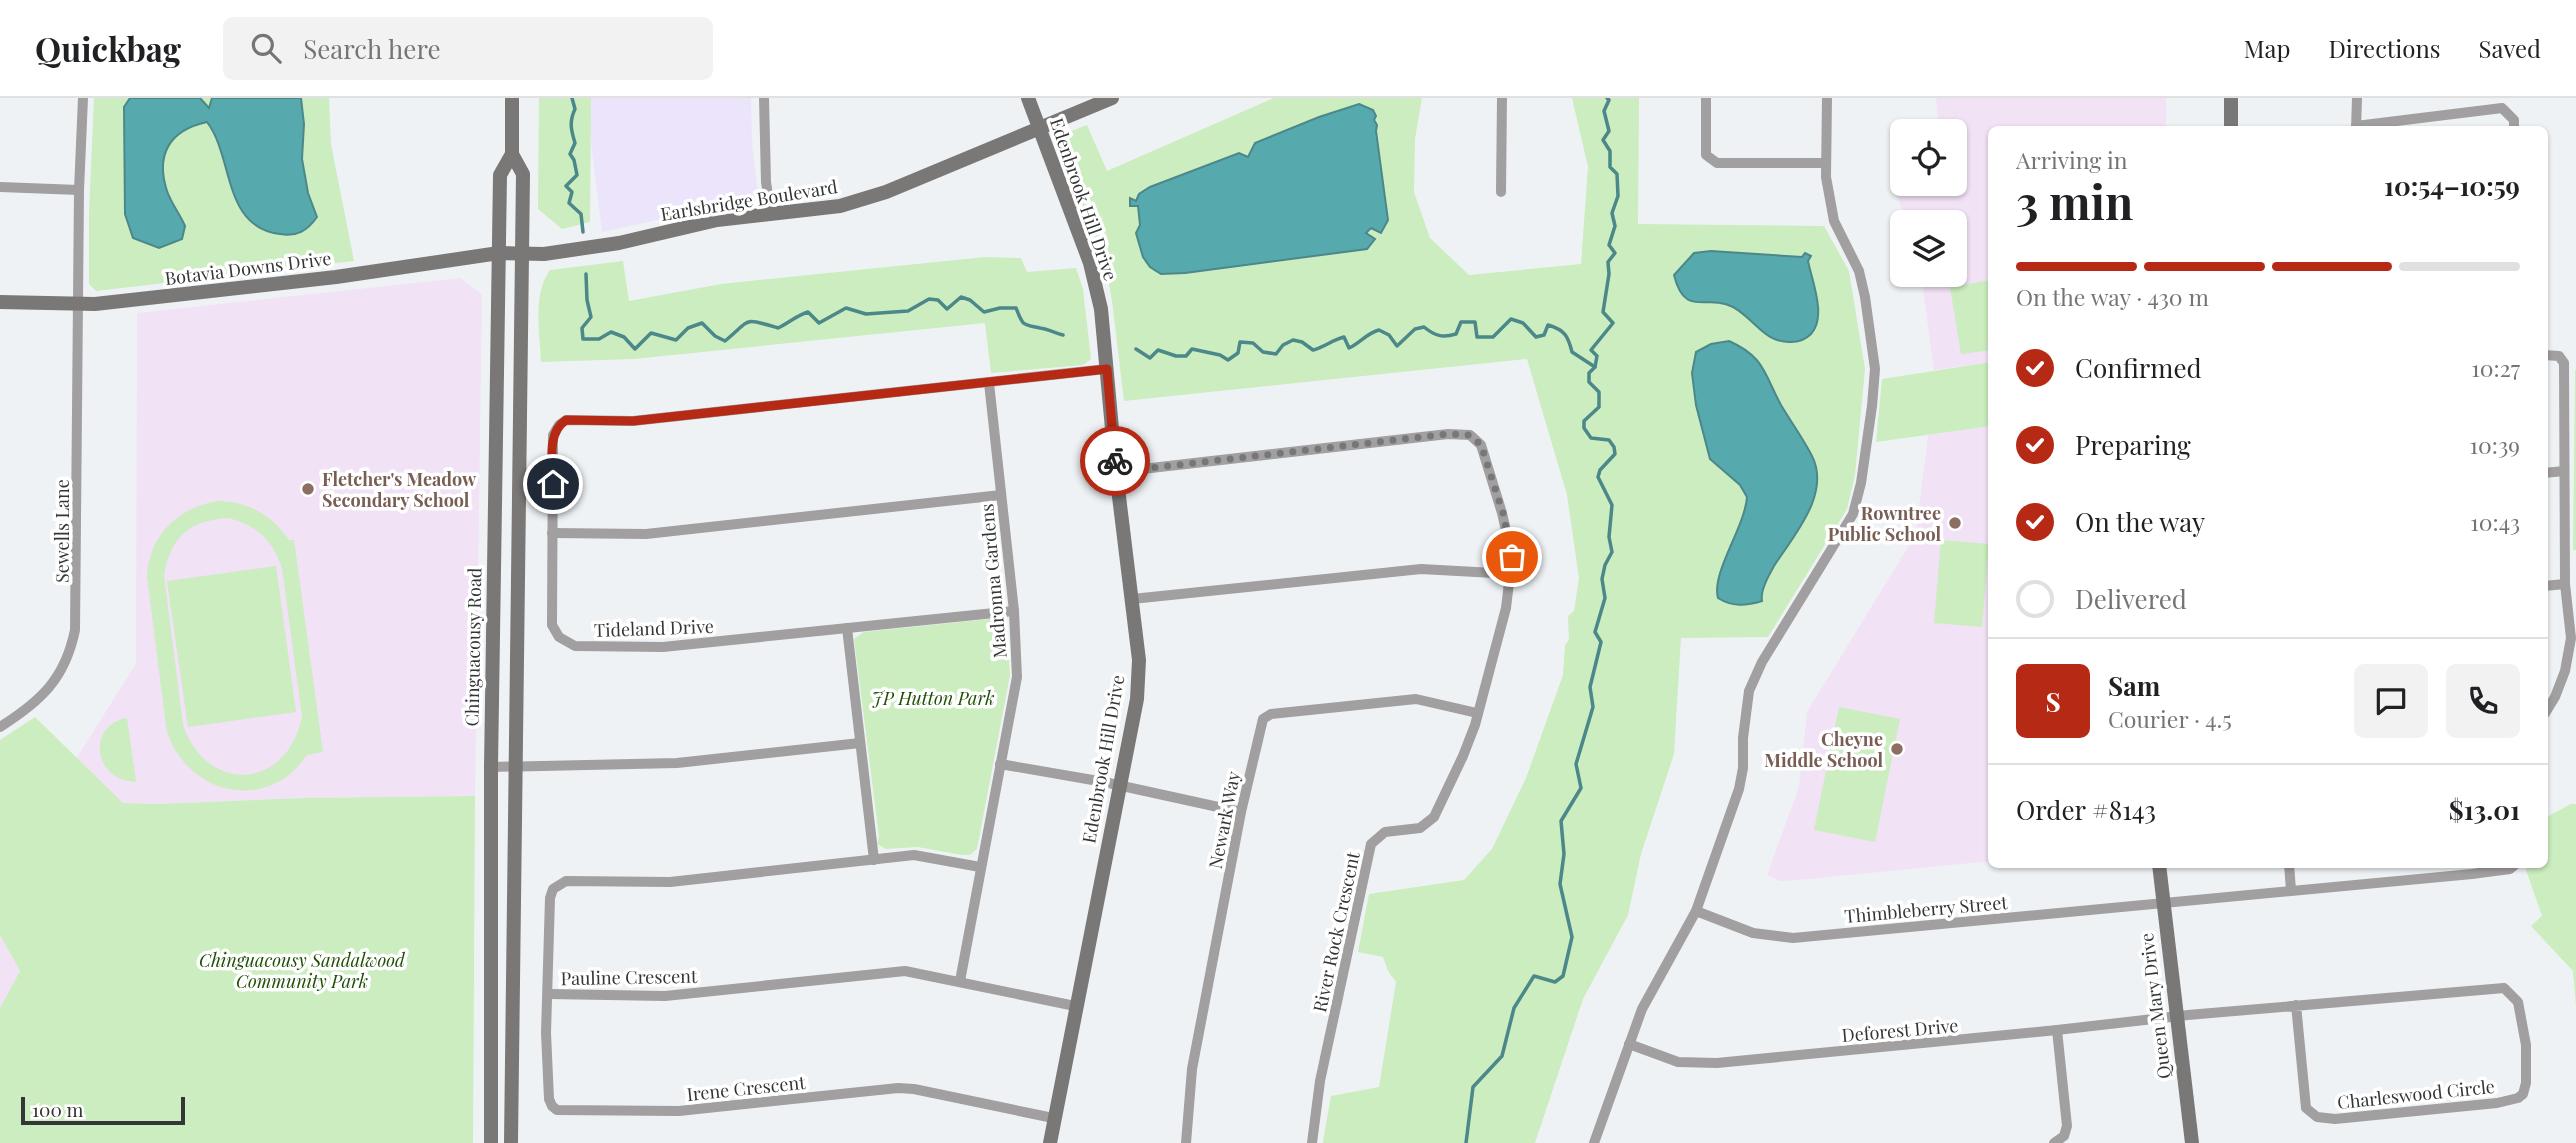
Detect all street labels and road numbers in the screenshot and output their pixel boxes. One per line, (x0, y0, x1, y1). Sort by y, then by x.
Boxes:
street label: Edenbrook Hill Drive (1045, 114, 1123, 284)
street label: Earlsbridge Boulevard (659, 174, 840, 226)
street label: Botavia Downs Drive (163, 246, 333, 290)
street label: Sewells Lane (50, 479, 74, 583)
street label: Madronna Gardens (974, 503, 1012, 659)
street label: Chinguacousy Road (460, 567, 486, 727)
street label: Tideland Drive (594, 614, 714, 642)
street label: Edenbrook Hill Drive (1076, 673, 1130, 845)
street label: Newark Way (1203, 769, 1245, 871)
street label: River Rock Crescent (1307, 849, 1365, 1014)
street label: Thimbleberry Street (1843, 890, 2009, 928)
street label: Queen Mary Drive (2134, 932, 2176, 1080)
street label: Pauline Crescent (560, 964, 698, 990)
street label: Deforest Drive (1841, 1013, 1959, 1047)
street label: Irene Crescent (685, 1070, 807, 1106)
street label: Charleswood Circle (2336, 1074, 2496, 1114)

